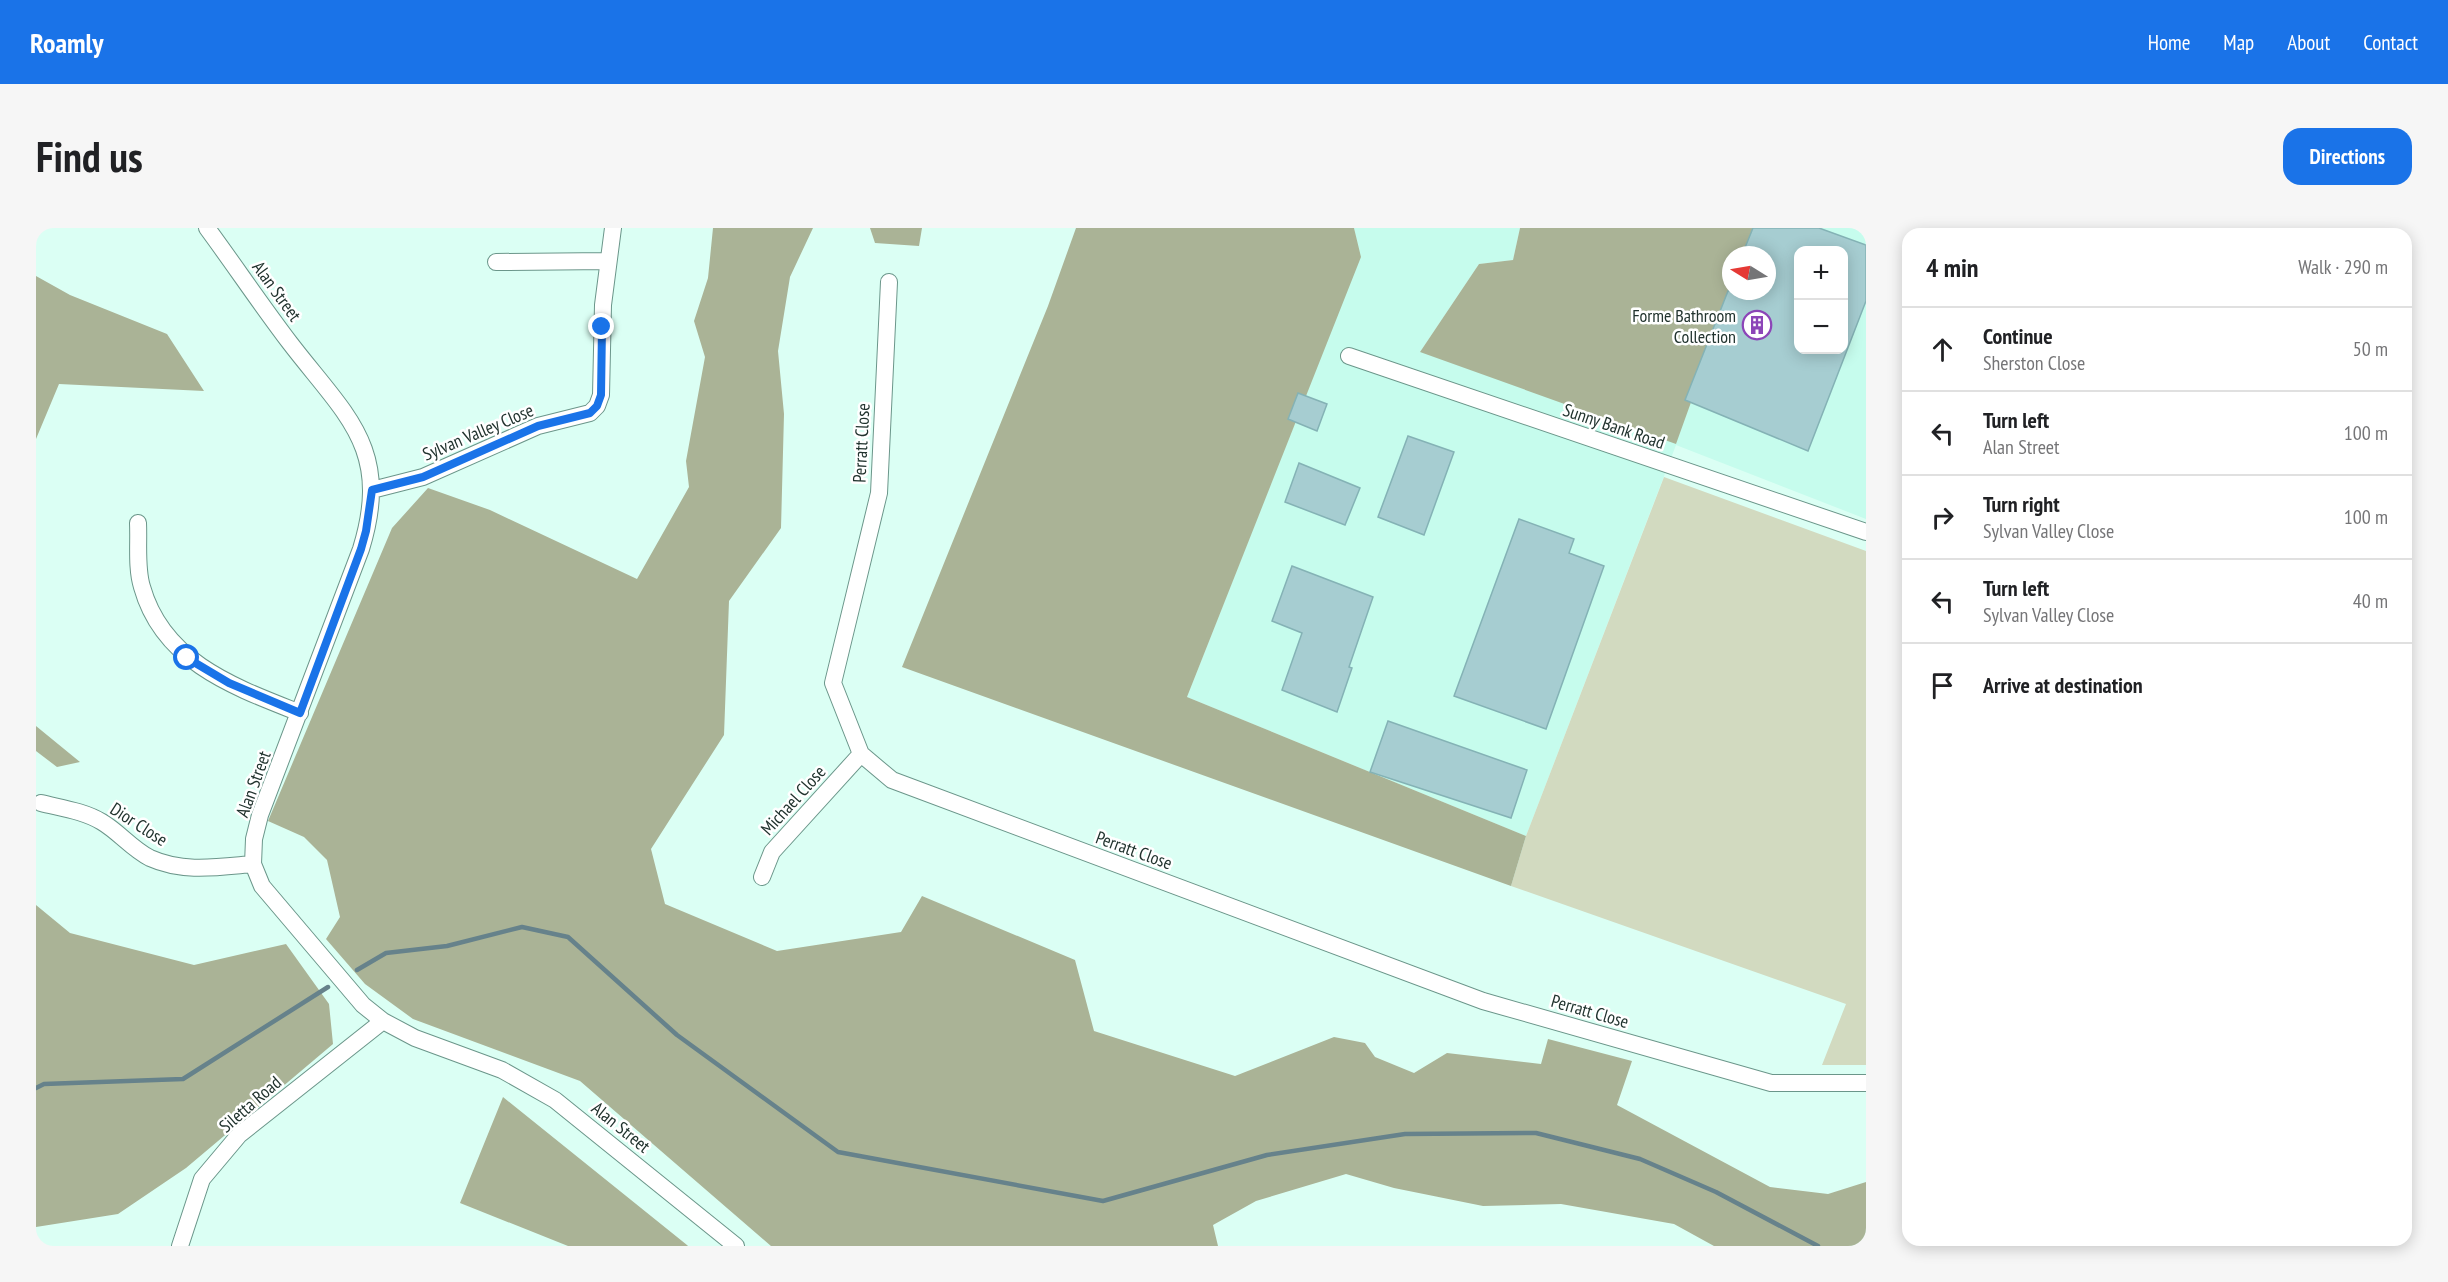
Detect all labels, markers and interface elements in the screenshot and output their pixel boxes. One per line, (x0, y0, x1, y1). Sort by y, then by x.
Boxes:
text: Roamly (30, 24, 104, 61)
text: Home (2148, 29, 2190, 56)
text: Map (2223, 29, 2254, 56)
text: About (2287, 29, 2330, 56)
text: Contact (2363, 29, 2418, 56)
button: Directions (2283, 128, 2412, 185)
text: Find us (36, 129, 143, 184)
north arrow (1722, 246, 1776, 300)
map controls (1794, 246, 1848, 354)
button: + (1794, 246, 1848, 300)
text: 4 min (1926, 251, 1979, 284)
text: Walk · 290 m (2298, 254, 2388, 280)
street label: Alan Street (247, 256, 307, 326)
button: − (1794, 300, 1848, 354)
place label: Forme Bathroom Collection (1632, 304, 1736, 348)
building icon: Forme Bathroom Collection (1741, 309, 1773, 341)
route end (588, 313, 614, 339)
text: Continue (1983, 322, 2053, 350)
icon: ahead (1926, 333, 1959, 366)
text: 50 m (2353, 336, 2388, 362)
text: Sherston Close (1983, 350, 2085, 376)
street label: Sylvan Valley Close (419, 398, 537, 466)
street label: Sunny Bank Road (1560, 398, 1668, 454)
street label: Perratt Close (847, 403, 875, 483)
text: Turn left (1983, 406, 2049, 434)
icon: left (1926, 417, 1959, 450)
text: 100 m (2344, 420, 2388, 446)
text: Alan Street (1983, 434, 2060, 460)
text: Turn right (1983, 490, 2060, 518)
icon: right (1926, 501, 1959, 534)
text: 100 m (2344, 504, 2388, 530)
text: Sylvan Valley Close (1983, 518, 2114, 544)
text: Turn left (1983, 574, 2049, 602)
icon: left (1926, 585, 1959, 618)
text: 40 m (2353, 588, 2388, 614)
text: Sylvan Valley Close (1983, 602, 2114, 628)
route start (173, 644, 199, 670)
icon: arrive (1926, 669, 1959, 702)
text: Arrive at destination (1983, 671, 2143, 699)
street label: Alan Street (230, 748, 276, 820)
street label: Michael Close (756, 760, 830, 840)
street label: Dior Close (106, 797, 172, 851)
street label: Perratt Close (1093, 826, 1175, 874)
street label: Perratt Close (1549, 989, 1631, 1033)
street label: Siletta Road (214, 1071, 286, 1137)
street label: Alan Street (587, 1096, 655, 1158)

